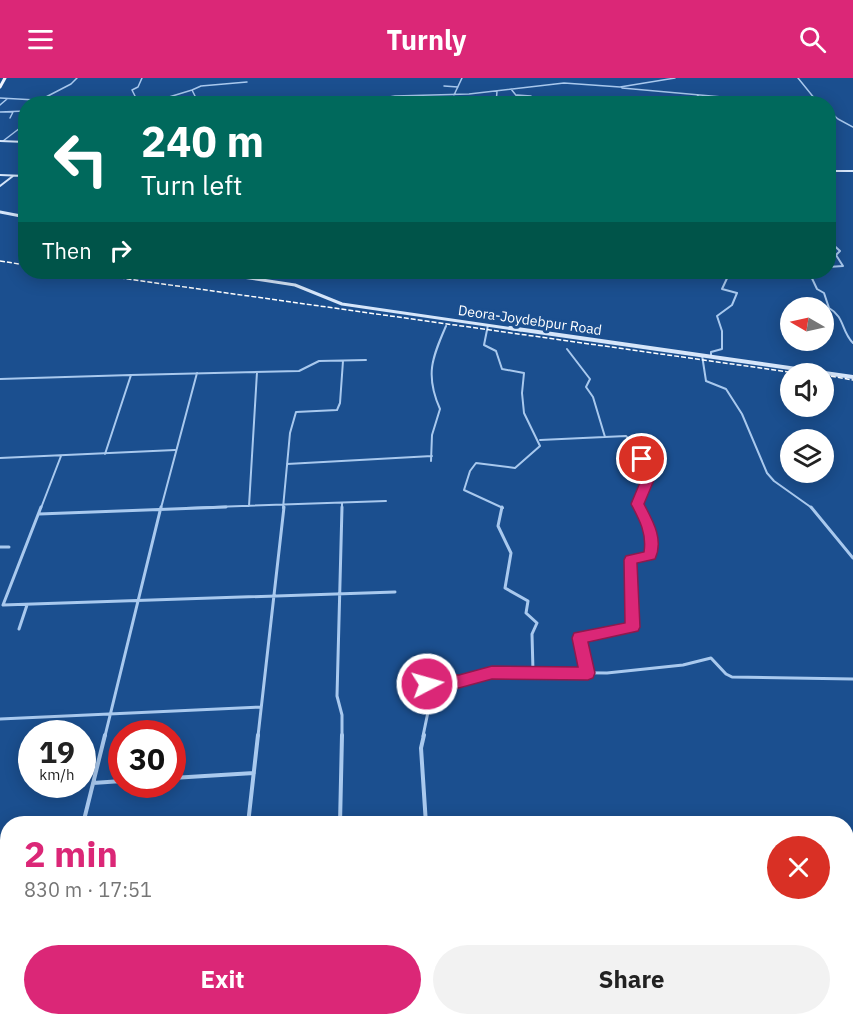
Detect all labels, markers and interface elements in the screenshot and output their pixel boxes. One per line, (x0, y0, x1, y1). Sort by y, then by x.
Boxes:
text: Turnly (386, 22, 467, 57)
icon: menu (24, 23, 57, 56)
icon: search (796, 23, 829, 56)
text: 240 m (141, 114, 264, 169)
icon: left (42, 120, 120, 198)
text: Turn left (141, 167, 242, 202)
icon: right (104, 234, 137, 267)
text: Then (42, 236, 92, 265)
north arrow (780, 297, 834, 351)
map controls (780, 297, 834, 483)
street label: Deora-Joydebpur Road (457, 301, 603, 339)
button: sound (780, 363, 834, 417)
button: layers (780, 429, 834, 483)
pin (616, 433, 667, 484)
icon: arrive (625, 442, 658, 475)
position arrow (395, 652, 459, 716)
speed limit sign: 30 (108, 720, 186, 798)
text: 19 (39, 732, 75, 771)
text: km/h (39, 765, 75, 784)
text: 2 min (24, 830, 118, 877)
button: close (767, 836, 830, 899)
text: 830 m · 17:51 (24, 876, 152, 903)
button: Exit (24, 945, 421, 1014)
button: Share (433, 945, 830, 1014)

